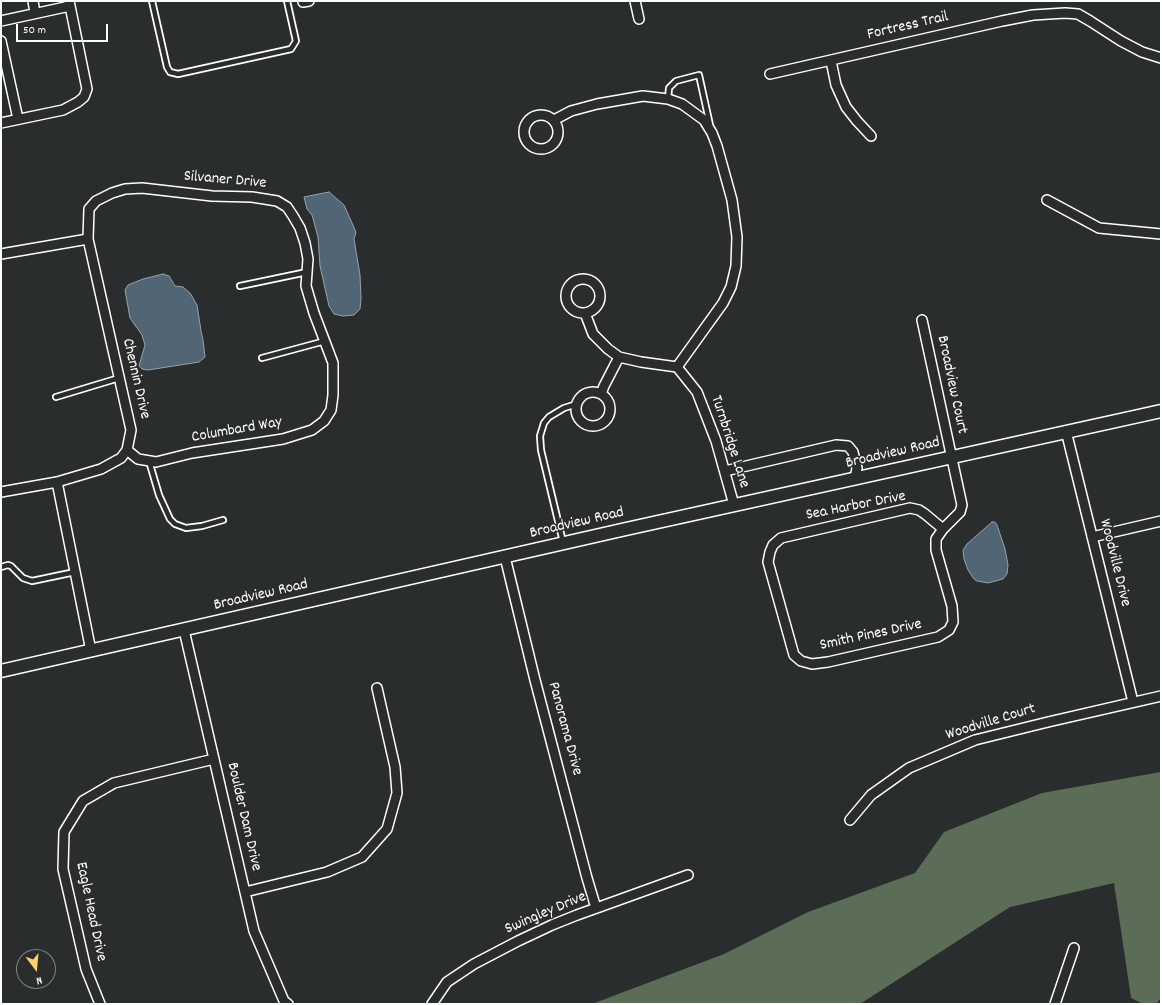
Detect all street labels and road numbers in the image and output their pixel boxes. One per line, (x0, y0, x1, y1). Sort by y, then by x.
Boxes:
street label: Fortress Trail (866, 8, 950, 46)
street label: Silvaner Drive (183, 168, 267, 194)
street label: Broadview Court (931, 334, 971, 436)
street label: Chennin Drive (116, 337, 154, 421)
street label: Turnbridge Lane (705, 393, 753, 491)
street label: Columbard Way (190, 414, 284, 448)
street label: Broadview Road (844, 434, 942, 474)
street label: Sea Harbor Drive (804, 488, 908, 526)
street label: Broadview Road (528, 504, 626, 544)
street label: Woodville Drive (1094, 517, 1134, 609)
street label: Broadview Road (212, 576, 310, 616)
street label: Smith Pines Drive (818, 616, 924, 656)
street label: Panorama Drive (542, 680, 586, 778)
street label: Woodville Court (944, 700, 1038, 746)
street label: Boulder Dam Drive (221, 761, 265, 873)
street label: Eagle Head Drive (70, 861, 110, 963)
street label: Swingley Drive (502, 888, 590, 940)

